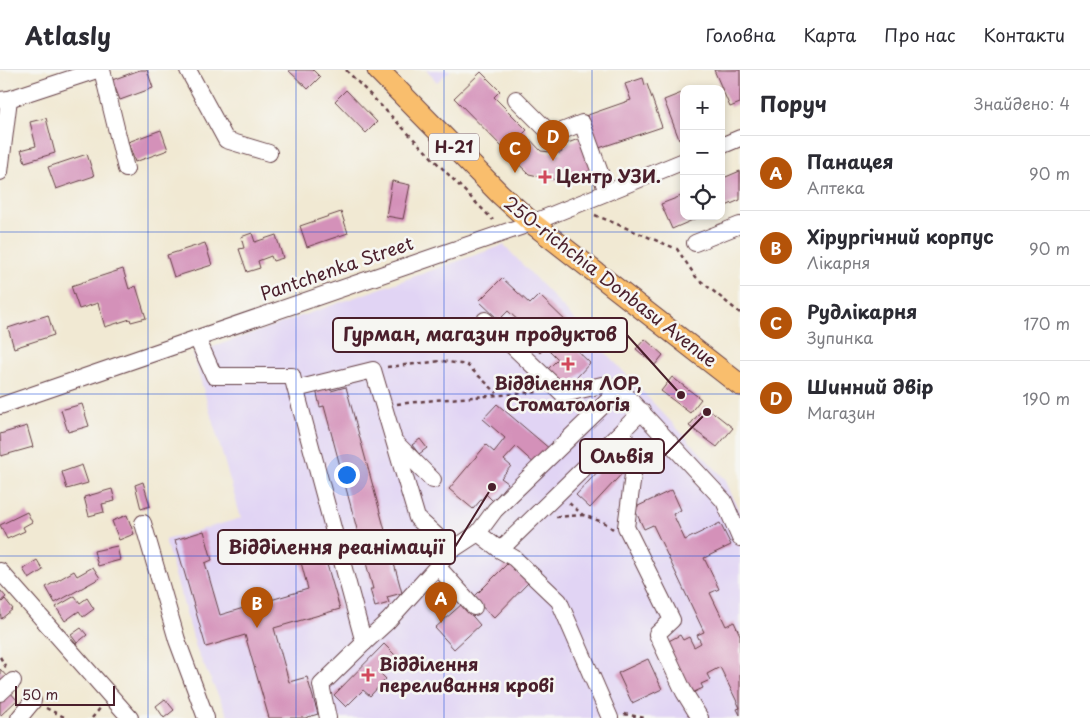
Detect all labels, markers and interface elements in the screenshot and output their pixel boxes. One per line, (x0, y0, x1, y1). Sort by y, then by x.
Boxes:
text: Atlasly (25, 17, 111, 53)
text: Головна (705, 21, 775, 48)
text: Карта (803, 21, 856, 48)
text: Про нас (884, 21, 956, 48)
text: Контакти (984, 21, 1065, 48)
map controls (680, 85, 725, 220)
button: + (680, 85, 725, 130)
text: Поруч (760, 87, 827, 119)
text: Знайдено: 4 (974, 91, 1070, 115)
pin: D (537, 120, 569, 161)
button: − (680, 130, 725, 175)
pin: C (499, 132, 531, 173)
road number: Н-21 (429, 134, 479, 160)
text: Панацея (807, 147, 893, 175)
text: A (770, 161, 782, 185)
text: 90 m (1029, 161, 1070, 185)
place label: Центр УЗИ. (556, 162, 661, 189)
marker: Центр УЗИ. (538, 170, 552, 184)
button: locate (680, 175, 725, 220)
text: Аптека (807, 175, 864, 199)
street label: 250-richchia Donbasu Avenue (498, 189, 724, 373)
text: Хірургічний корпус (807, 222, 994, 250)
street label: Pantchenka Street (256, 229, 417, 306)
text: B (771, 236, 781, 260)
text: 90 m (1029, 236, 1070, 260)
text: Лікарня (807, 250, 870, 274)
text: Рудлікарня (807, 297, 917, 325)
text: C (770, 311, 782, 335)
text: 170 m (1024, 311, 1070, 335)
callout: Гурман, магазин продуктов (333, 318, 627, 352)
text: Гурман, магазин продуктов (343, 319, 617, 347)
text: Зупинка (807, 325, 873, 349)
marker: Відділення ЛОР, Стоматологія (561, 357, 575, 371)
place label: Відділення ЛОР, Стоматологія (494, 369, 642, 417)
text: Шинний двір (807, 372, 934, 400)
text: D (770, 386, 782, 410)
text: 190 m (1022, 386, 1070, 410)
text: Магазин (807, 400, 876, 424)
callout: Ольвія (580, 439, 664, 473)
text: Ольвія (590, 441, 654, 469)
your location (334, 462, 360, 488)
callout: Відділення реанімації (218, 530, 455, 564)
text: Відділення реанімації (228, 532, 446, 560)
pin: A (425, 582, 457, 623)
pin: B (241, 587, 273, 628)
place label: Відділення переливання крові (379, 650, 554, 698)
marker: Відділення переливання крові (361, 668, 375, 682)
scale bar (15, 683, 115, 706)
text: 50 m (22, 684, 58, 705)

